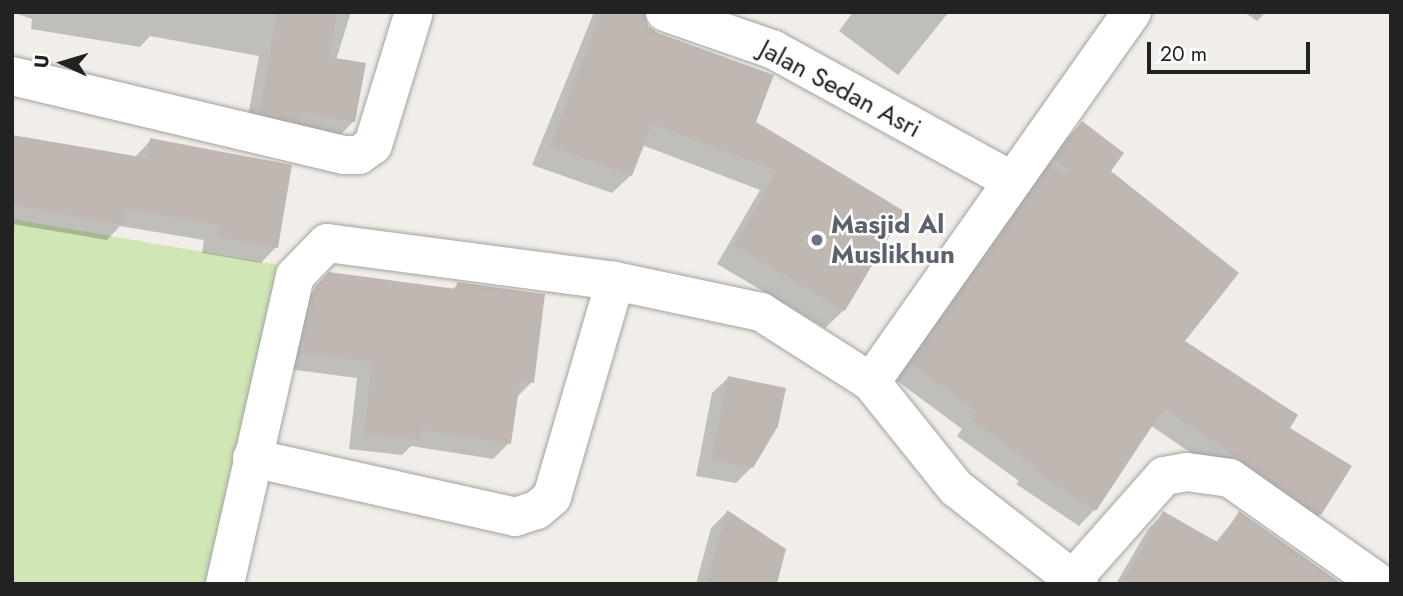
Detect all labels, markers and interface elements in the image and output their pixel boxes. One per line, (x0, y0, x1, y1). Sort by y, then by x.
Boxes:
north arrow (28, 28, 98, 98)
scale bar (1151, 28, 1314, 72)
street label: Jalan Sedan Asri (754, 33, 926, 145)
text: 20 m (1160, 39, 1207, 69)
text: U (28, 54, 55, 69)
place label: Masjid Al Muslikhun (831, 209, 955, 270)
marker: Masjid Al Muslikhun (809, 232, 825, 248)

